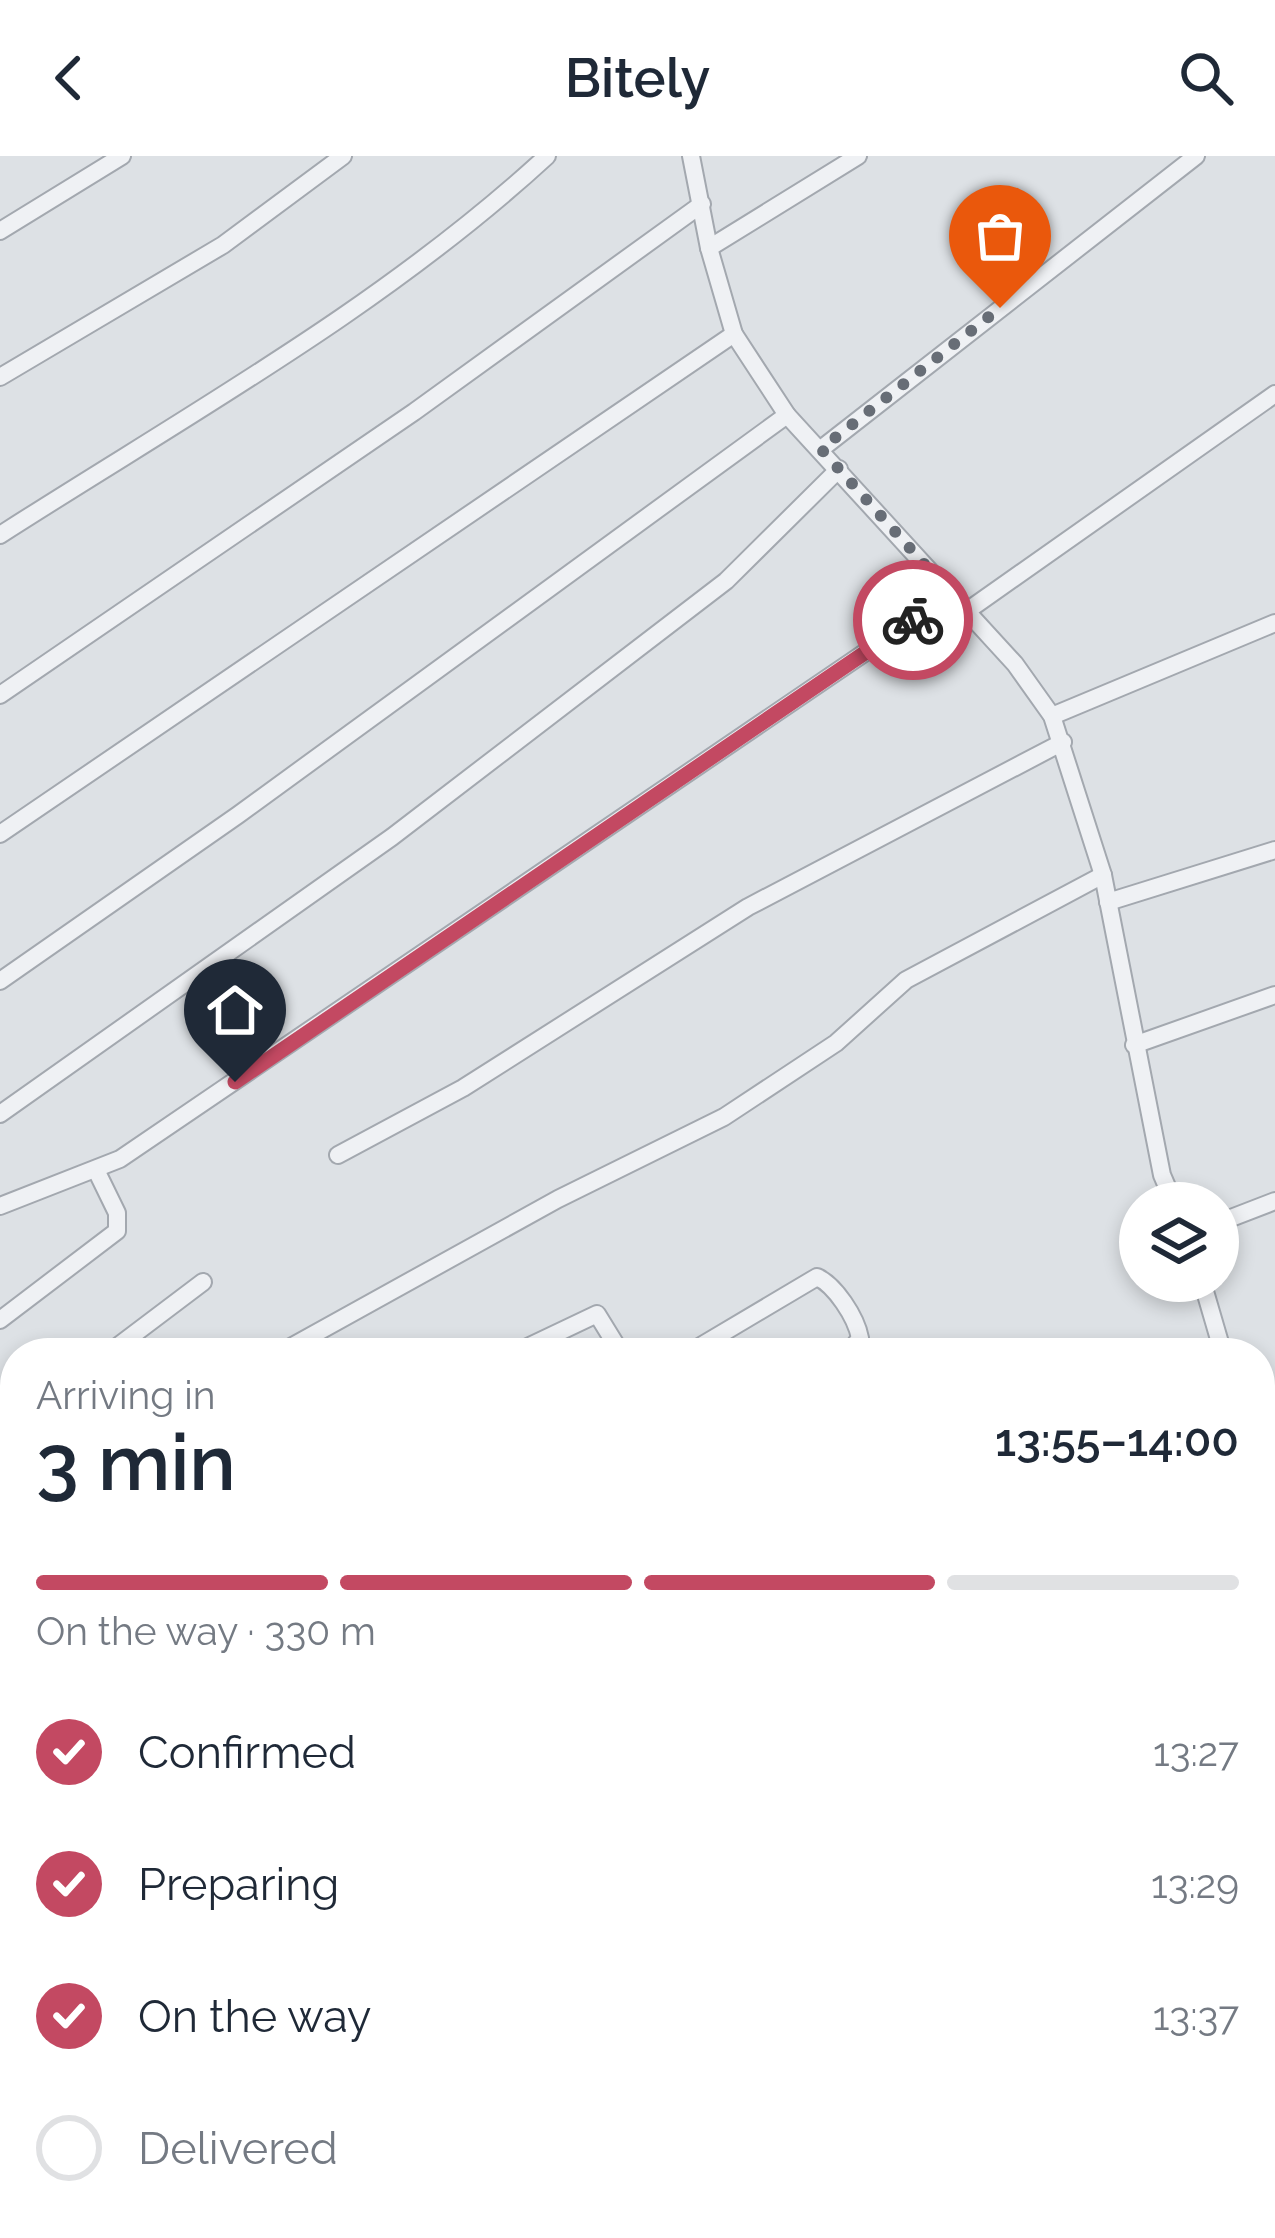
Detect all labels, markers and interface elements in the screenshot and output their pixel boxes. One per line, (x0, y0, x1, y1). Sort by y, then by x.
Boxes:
icon: back (36, 45, 102, 111)
icon: search (1173, 45, 1239, 111)
text: Bitely (565, 46, 710, 110)
pin (949, 185, 1051, 308)
icon: bag (967, 203, 1033, 269)
courier (853, 560, 973, 680)
icon: bike (880, 587, 946, 653)
pin (184, 959, 286, 1082)
icon: home (202, 977, 268, 1043)
map controls (1119, 1182, 1239, 1302)
button: layers (1119, 1182, 1239, 1302)
text: Arriving in (36, 1372, 216, 1418)
text: 13:55–14:00 (995, 1414, 1239, 1467)
text: 3 min (36, 1417, 236, 1508)
text: On the way · 330 m (36, 1608, 376, 1654)
icon: check (36, 1719, 102, 1785)
text: Confirmed (138, 1726, 356, 1779)
text: 13:27 (1153, 1729, 1239, 1775)
icon: check (36, 1851, 102, 1917)
text: Preparing (138, 1858, 339, 1911)
text: 13:29 (1151, 1861, 1239, 1907)
icon: check (36, 1983, 102, 2049)
text: On the way (138, 1990, 372, 2043)
text: 13:37 (1153, 1993, 1239, 2039)
text: Delivered (138, 2122, 338, 2175)

